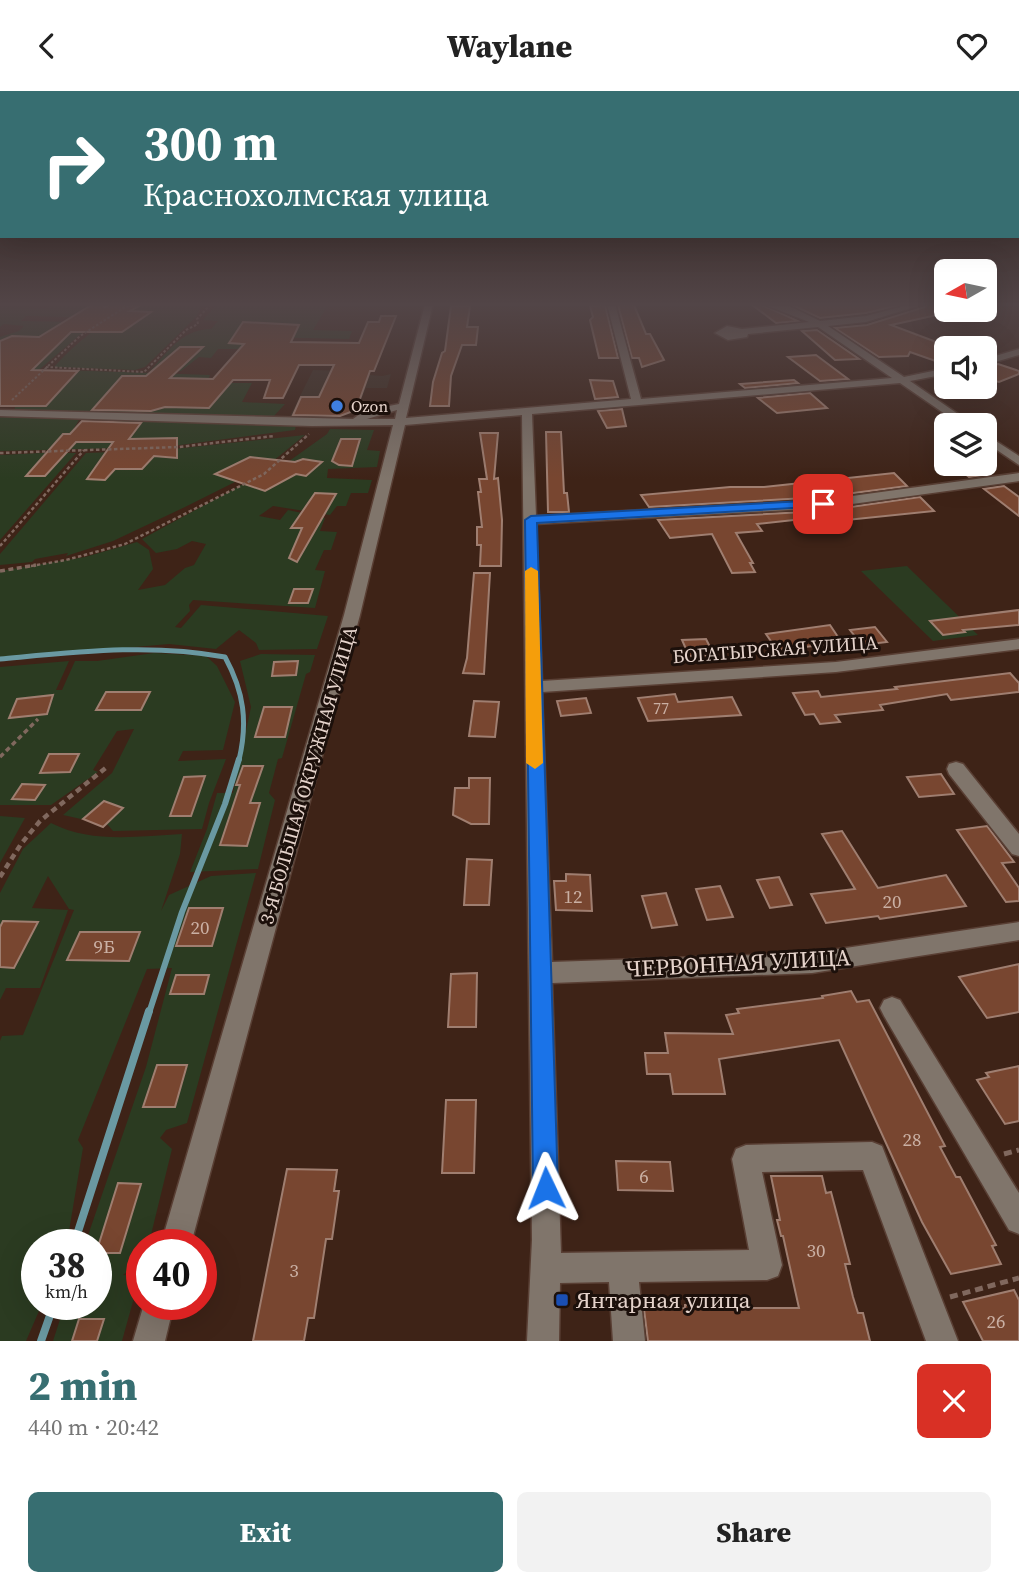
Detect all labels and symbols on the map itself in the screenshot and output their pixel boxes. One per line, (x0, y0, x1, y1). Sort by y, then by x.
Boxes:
north arrow (934, 259, 998, 322)
place label: Ozon (351, 395, 388, 417)
marker: Ozon (329, 398, 345, 414)
pin (793, 474, 853, 534)
street label: 3-Я БОЛЬШАЯ ОКРУЖНАЯ УЛИЦА (253, 623, 363, 927)
street label: БОГАТЫРСКАЯ УЛИЦА (672, 629, 879, 669)
house number: 77 (653, 697, 669, 719)
house number: 12 (563, 883, 583, 909)
house number: 20 (882, 888, 902, 914)
house number: 20 (190, 914, 210, 940)
house number: 9Б (93, 933, 115, 959)
street label: ЧЕРВОННАЯ УЛИЦА (624, 941, 852, 985)
house number: 28 (902, 1126, 922, 1152)
position arrow (509, 1151, 583, 1225)
house number: 6 (639, 1163, 649, 1189)
speed limit sign: 40 (126, 1229, 217, 1320)
house number: 30 (806, 1237, 826, 1263)
house number: 3 (289, 1257, 299, 1283)
place label: Янтарная улица (576, 1284, 751, 1316)
marker: Янтарная улица (554, 1292, 570, 1308)
house number: 26 (986, 1308, 1006, 1334)

